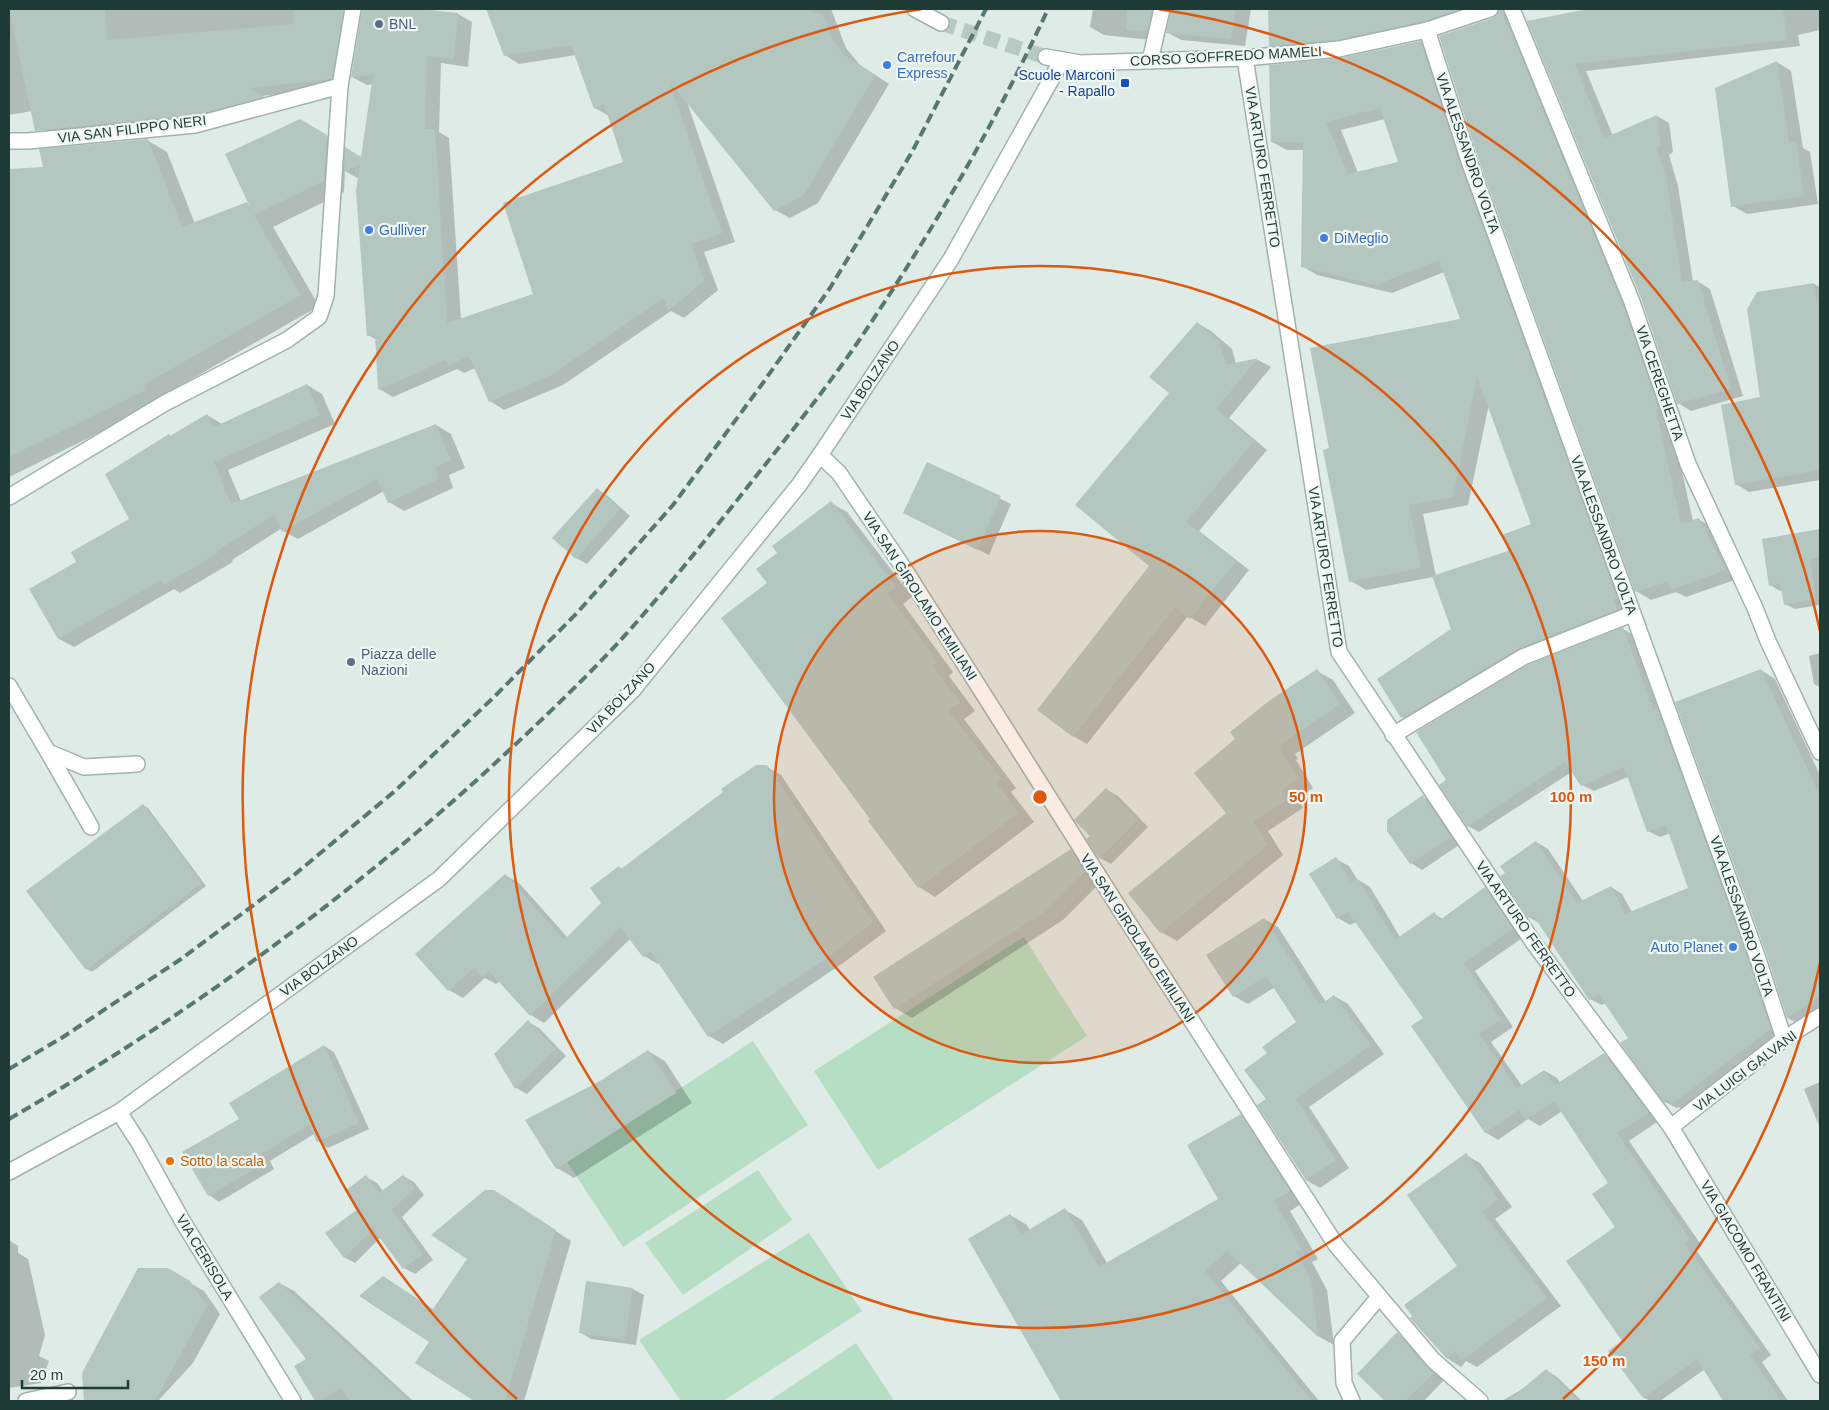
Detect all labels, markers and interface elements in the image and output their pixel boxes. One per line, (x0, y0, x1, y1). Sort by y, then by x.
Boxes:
place label: BNL (389, 16, 416, 32)
marker: BNL (373, 18, 385, 30)
street label: CORSO GOFFREDO MAMELI (1130, 43, 1322, 69)
place label: Carrefour Express (897, 49, 956, 81)
marker: Carrefour Express (881, 59, 893, 71)
place label: Scuole Marconi - Rapallo (1019, 67, 1115, 99)
street label: VIA ALESSANDRO VOLTA (1433, 71, 1503, 236)
marker: Scuole Marconi - Rapallo (1119, 77, 1131, 89)
street label: VIA ARTURO FERRETTO (1242, 85, 1284, 249)
street label: VIA SAN FILIPPO NERI (57, 112, 207, 146)
place label: Gulliver (379, 222, 427, 238)
marker: Gulliver (363, 224, 375, 236)
place label: DiMeglio (1334, 230, 1389, 246)
marker: DiMeglio (1318, 232, 1330, 244)
street label: VIA CEREGHETTA (1633, 324, 1687, 443)
street label: VIA BOLZANO (837, 337, 903, 423)
street label: VIA ALESSANDRO VOLTA (1568, 453, 1641, 617)
street label: VIA ARTURO FERRETTO (1305, 485, 1347, 649)
street label: VIA SAN GIROLAMO EMILIANI (859, 509, 981, 683)
place label: Piazza delle Nazioni (361, 646, 437, 678)
marker: Piazza delle Nazioni (345, 656, 357, 668)
street label: VIA BOLZANO (584, 659, 658, 737)
centre of rings (1031, 788, 1049, 806)
text: 50 m (1289, 788, 1323, 805)
text: 100 m (1550, 788, 1592, 805)
street label: VIA ALESSANDRO VOLTA (1707, 834, 1777, 999)
street label: VIA SAN GIROLAMO EMILIANI (1077, 851, 1199, 1025)
street label: VIA ARTURO FERRETTO (1473, 858, 1579, 1000)
street label: VIA BOLZANO (277, 932, 361, 1000)
place label: Auto Planet (1651, 939, 1723, 955)
marker: Auto Planet (1727, 941, 1739, 953)
street label: VIA LUIGI GALVANI (1690, 1027, 1800, 1115)
place label: Sotto la scala (180, 1153, 264, 1169)
marker: Sotto la scala (164, 1155, 176, 1167)
street label: VIA GIACOMO FRANTINI (1697, 1178, 1795, 1324)
street label: VIA CERISOLA (173, 1212, 237, 1303)
text: 150 m (1583, 1352, 1625, 1369)
scale bar (22, 1358, 129, 1390)
text: 20 m (30, 1366, 63, 1383)

